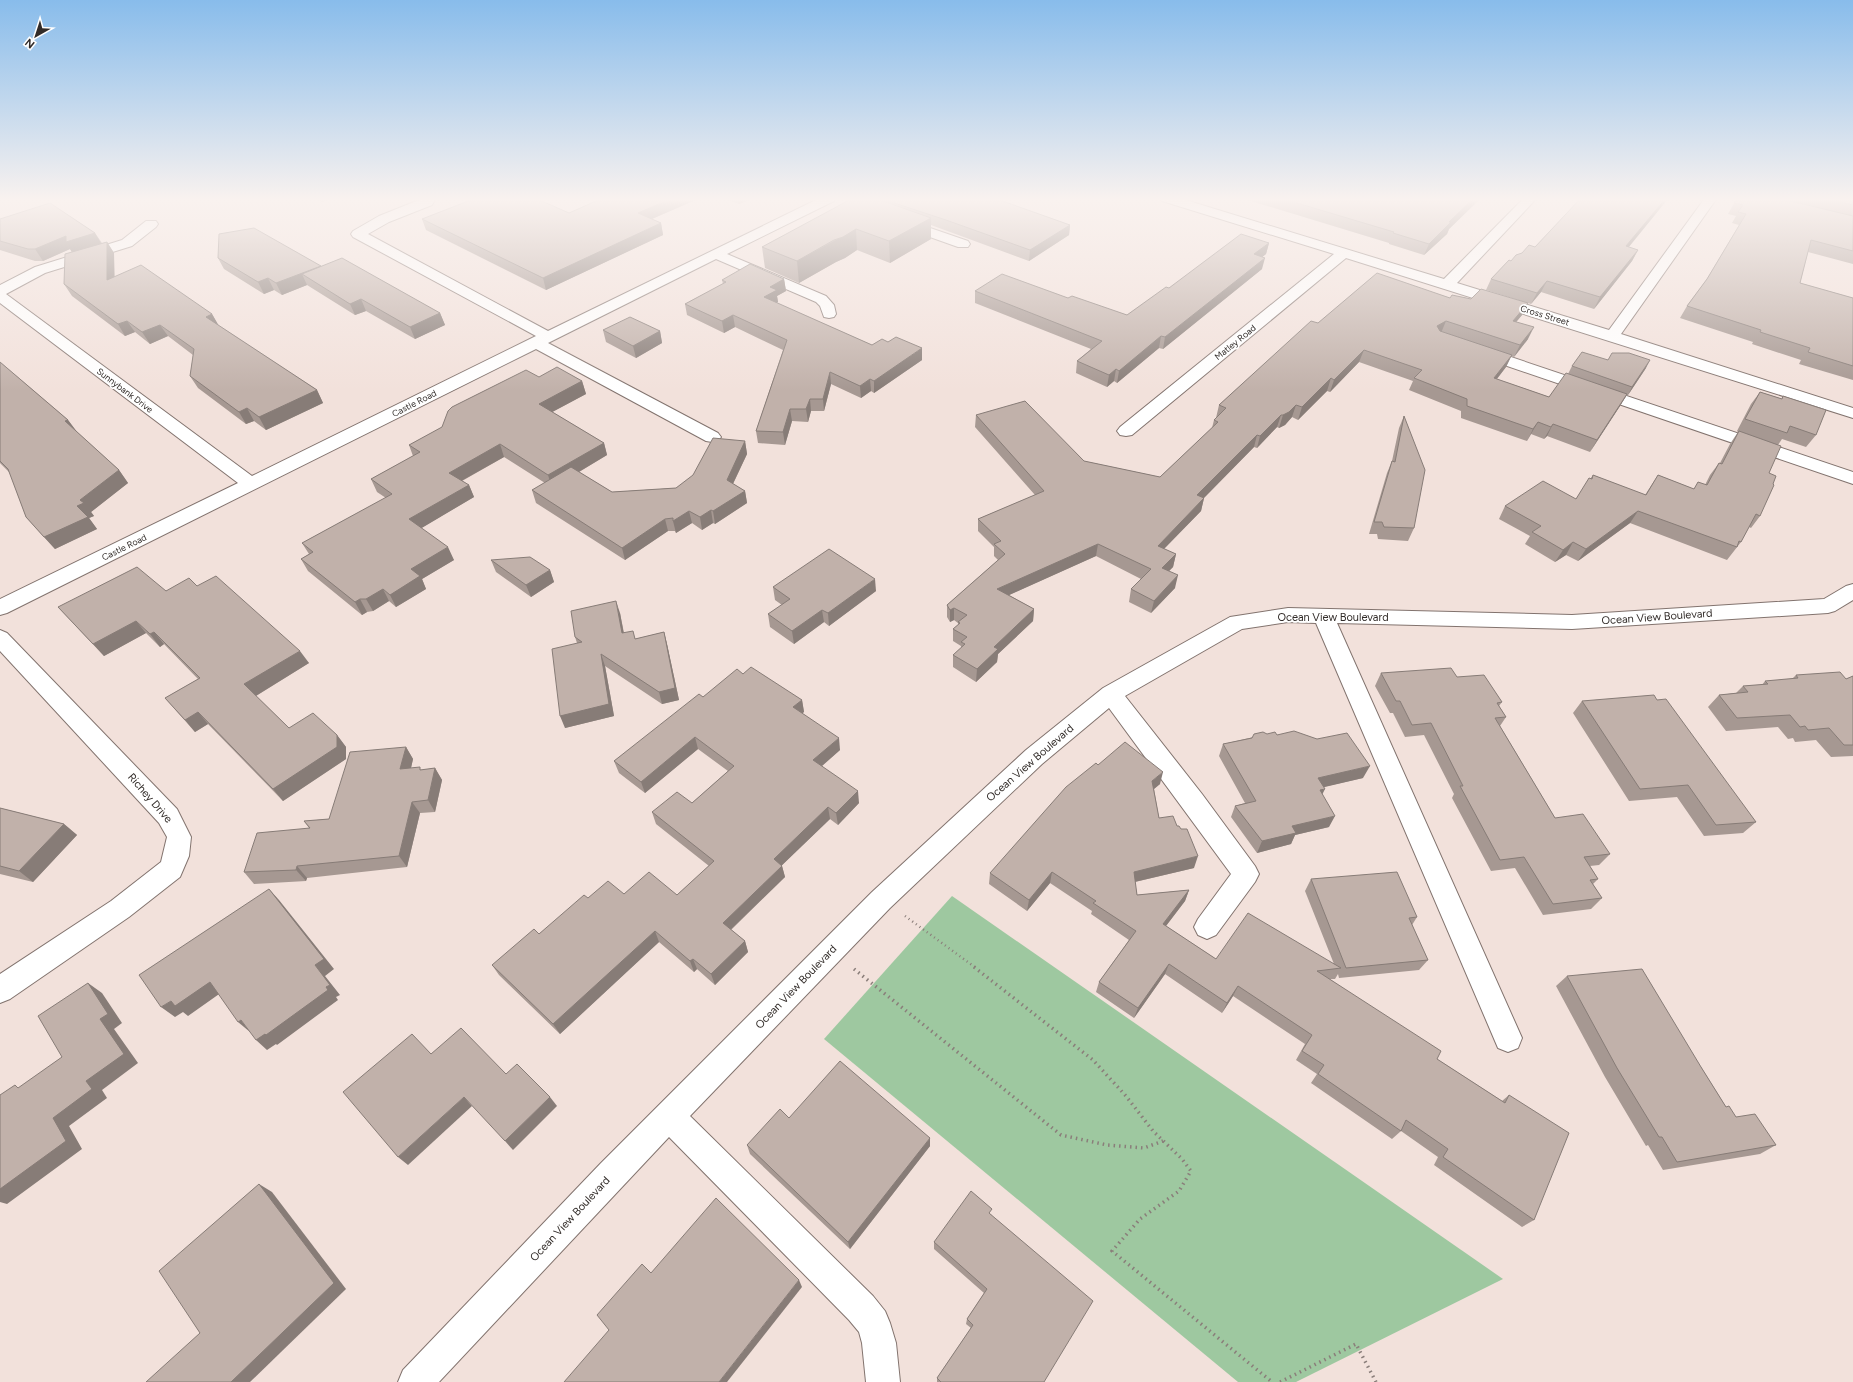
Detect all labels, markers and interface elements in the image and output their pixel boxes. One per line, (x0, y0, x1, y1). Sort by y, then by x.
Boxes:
north arrow (16, 16, 56, 56)
text: N (23, 36, 37, 51)
street label: Cross Street (1519, 302, 1571, 328)
street label: Matley Road (1212, 322, 1258, 362)
street label: Sunnybank Drive (95, 365, 155, 415)
street label: Castle Road (390, 387, 438, 419)
street label: Castle Road (100, 531, 148, 563)
street label: Ocean View Boulevard (1601, 607, 1713, 627)
street label: Ocean View Boulevard (1277, 611, 1389, 624)
street label: Ocean View Boulevard (984, 722, 1076, 804)
street label: Richey Drive (125, 771, 175, 825)
street label: Ocean View Boulevard (753, 942, 839, 1032)
street label: Ocean View Boulevard (527, 1174, 613, 1264)

